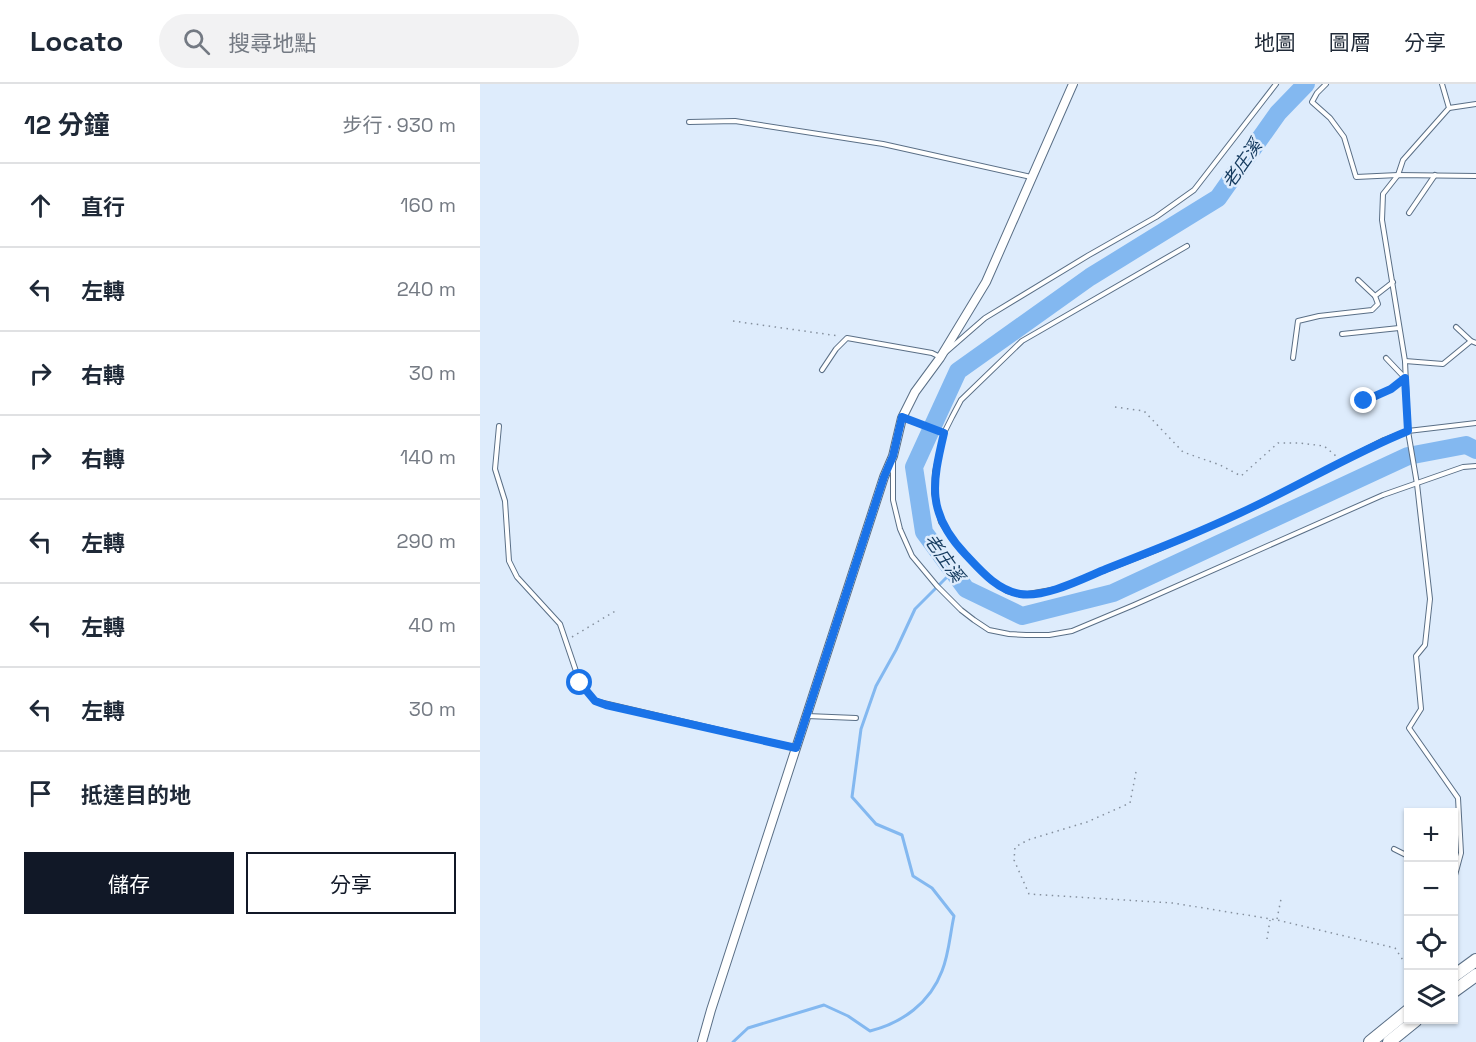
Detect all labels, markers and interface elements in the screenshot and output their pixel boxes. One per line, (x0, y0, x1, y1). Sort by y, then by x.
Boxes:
search box (159, 14, 579, 68)
text: Locato (30, 23, 123, 59)
icon: search (180, 25, 213, 58)
text: 搜尋地點 (228, 29, 316, 57)
text: 地圖 (1254, 29, 1296, 56)
text: 圖層 (1329, 29, 1371, 56)
text: 分享 (1404, 29, 1446, 56)
text: 12 分鐘 (24, 108, 110, 142)
text: 步行 · 930 m (343, 112, 456, 138)
water label: 老庄溪 (1217, 133, 1268, 192)
icon: ahead (24, 189, 57, 222)
text: 160 m (400, 192, 456, 218)
text: 直行 (81, 193, 125, 221)
icon: left (24, 273, 57, 306)
text: 240 m (397, 276, 456, 302)
text: 左轉 (81, 277, 125, 305)
icon: right (24, 357, 57, 390)
text: 30 m (409, 360, 456, 386)
text: 右轉 (81, 361, 125, 389)
route end (1350, 387, 1376, 413)
icon: right (24, 441, 57, 474)
text: 140 m (400, 444, 456, 470)
text: 右轉 (81, 445, 125, 473)
icon: left (24, 525, 57, 558)
text: 290 m (397, 528, 456, 554)
text: 左轉 (81, 529, 125, 557)
water label: 老庄溪 (920, 529, 971, 589)
icon: left (24, 609, 57, 642)
text: 40 m (408, 612, 456, 638)
text: 左轉 (81, 613, 125, 641)
route start (566, 669, 592, 695)
icon: left (24, 693, 57, 726)
text: 30 m (409, 696, 456, 722)
text: 左轉 (81, 697, 125, 725)
icon: arrive (24, 777, 57, 810)
text: 抵達目的地 (81, 781, 191, 809)
map controls (1404, 808, 1458, 1024)
button: + (1404, 808, 1458, 862)
button: 儲存 (24, 852, 234, 914)
button: 分享 (246, 852, 456, 914)
button: − (1404, 862, 1458, 916)
button: locate (1404, 916, 1458, 970)
button: layers (1404, 970, 1458, 1024)

